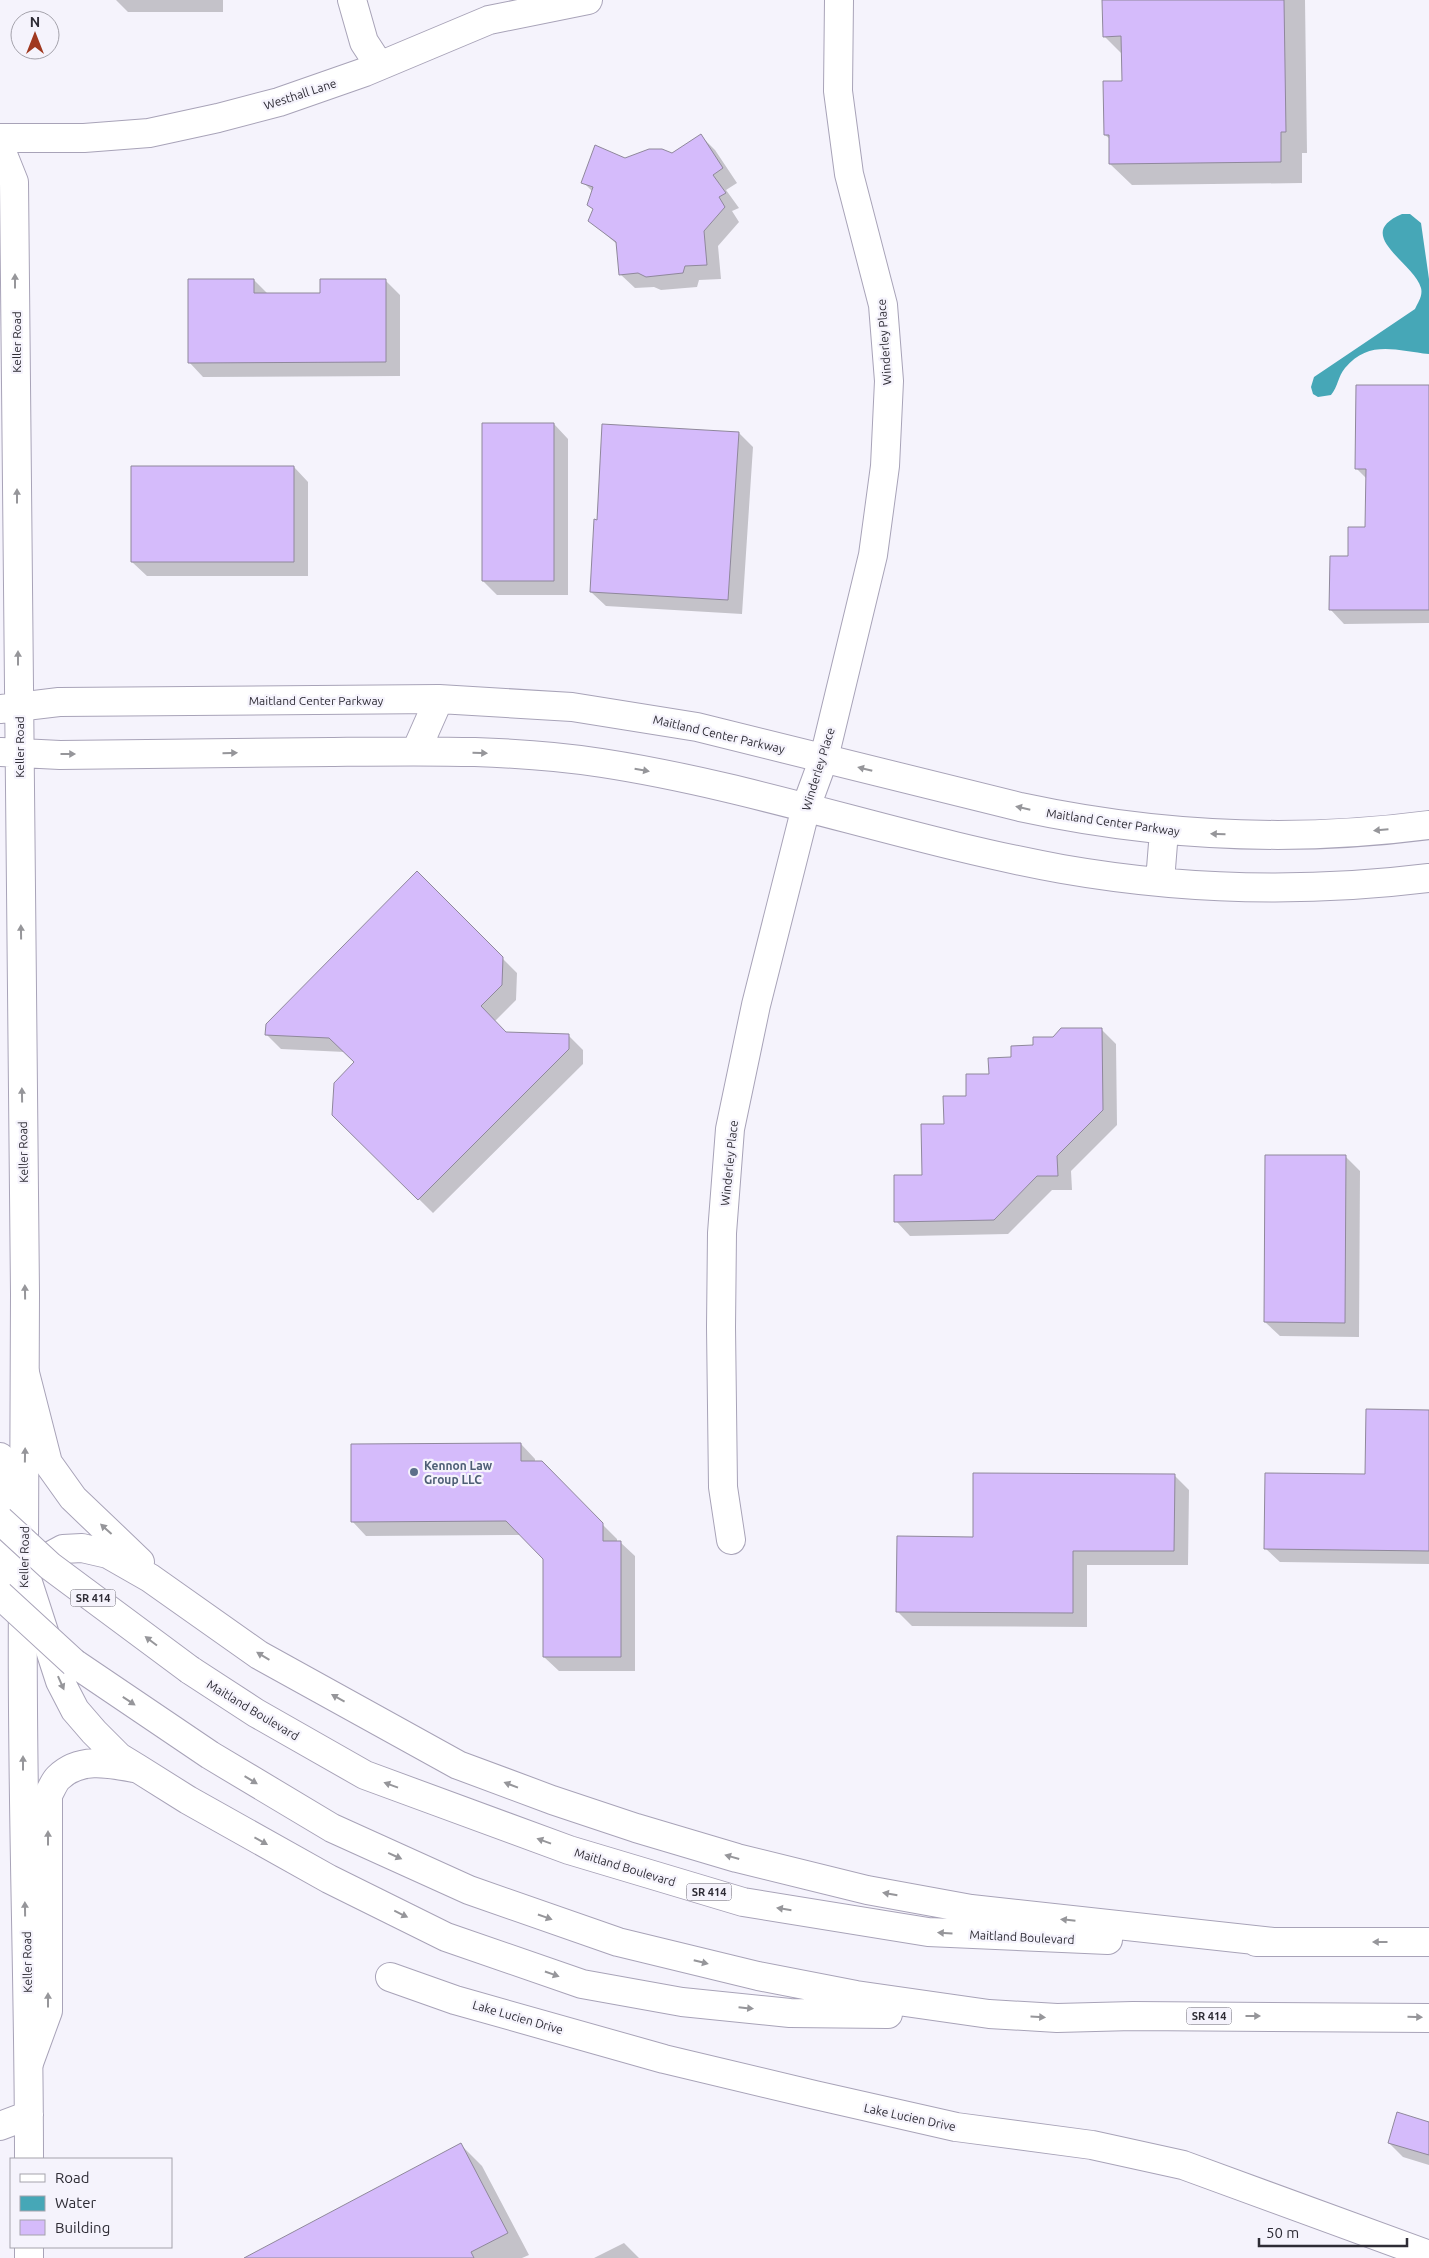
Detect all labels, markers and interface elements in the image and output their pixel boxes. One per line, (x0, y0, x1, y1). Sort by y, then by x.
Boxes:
north arrow (10, 10, 60, 60)
text: N (30, 14, 40, 30)
street label: Westhall Lane (262, 76, 338, 112)
one-way arrow (11, 272, 19, 288)
street label: Winderley Place (875, 299, 893, 385)
street label: Keller Road (10, 311, 23, 373)
one-way arrow (13, 487, 21, 503)
one-way arrow (14, 650, 22, 666)
street label: Maitland Center Parkway (249, 694, 384, 707)
street label: Maitland Center Parkway (652, 713, 786, 756)
street label: Keller Road (13, 716, 26, 778)
street label: Winderley Place (799, 726, 837, 812)
one-way arrow (223, 749, 239, 757)
one-way arrow (472, 749, 488, 757)
one-way arrow (60, 750, 76, 758)
one-way arrow (858, 765, 873, 773)
one-way arrow (634, 766, 650, 774)
one-way arrow (1015, 804, 1030, 812)
street label: Maitland Center Parkway (1045, 806, 1181, 838)
one-way arrow (1372, 827, 1388, 835)
one-way arrow (1210, 830, 1226, 838)
one-way arrow (17, 924, 25, 940)
one-way arrow (18, 1087, 26, 1103)
street label: Winderley Place (718, 1119, 740, 1207)
street label: Keller Road (16, 1121, 30, 1183)
one-way arrow (21, 1284, 29, 1300)
one-way arrow (21, 1447, 29, 1463)
place label: Kennon Law Group LLC (424, 1459, 493, 1486)
marker: Kennon Law Group LLC (408, 1466, 420, 1478)
one-way arrow (101, 1523, 113, 1535)
street label: Keller Road (17, 1526, 31, 1588)
road number: SR 414 (70, 1590, 116, 1606)
one-way arrow (144, 1636, 158, 1646)
one-way arrow (256, 1652, 269, 1661)
one-way arrow (58, 1676, 66, 1690)
street label: Maitland Boulevard (205, 1677, 301, 1743)
one-way arrow (332, 1694, 345, 1703)
one-way arrow (122, 1696, 135, 1706)
one-way arrow (19, 1754, 27, 1770)
one-way arrow (245, 1775, 258, 1784)
one-way arrow (384, 1781, 399, 1788)
one-way arrow (503, 1781, 518, 1789)
one-way arrow (44, 1829, 52, 1845)
one-way arrow (254, 1837, 268, 1845)
one-way arrow (536, 1837, 551, 1845)
street label: Maitland Boulevard (573, 1845, 677, 1889)
one-way arrow (725, 1852, 740, 1860)
one-way arrow (388, 1853, 402, 1861)
road number: SR 414 (686, 1884, 732, 1900)
one-way arrow (883, 1890, 898, 1898)
one-way arrow (21, 1900, 29, 1916)
one-way arrow (776, 1905, 792, 1913)
one-way arrow (394, 1911, 408, 1919)
one-way arrow (538, 1914, 553, 1921)
one-way arrow (1060, 1916, 1076, 1924)
street label: Maitland Boulevard (969, 1928, 1075, 1946)
one-way arrow (937, 1929, 953, 1937)
street label: Keller Road (20, 1931, 34, 1993)
one-way arrow (1372, 1938, 1388, 1946)
one-way arrow (693, 1958, 709, 1966)
one-way arrow (545, 1970, 560, 1978)
one-way arrow (44, 1992, 52, 2008)
street label: Lake Lucien Drive (471, 1998, 565, 2036)
one-way arrow (738, 2004, 754, 2012)
road number: SR 414 (1186, 2008, 1232, 2024)
one-way arrow (1245, 2012, 1261, 2020)
one-way arrow (1030, 2013, 1046, 2021)
one-way arrow (1407, 2014, 1423, 2022)
street label: Lake Lucien Drive (863, 2101, 957, 2133)
legend (10, 2158, 172, 2248)
text: Road (55, 2169, 90, 2186)
text: Water (55, 2194, 96, 2211)
scale bar (1259, 2216, 1406, 2248)
text: Building (55, 2219, 110, 2236)
text: 50 m (1266, 2224, 1299, 2241)

